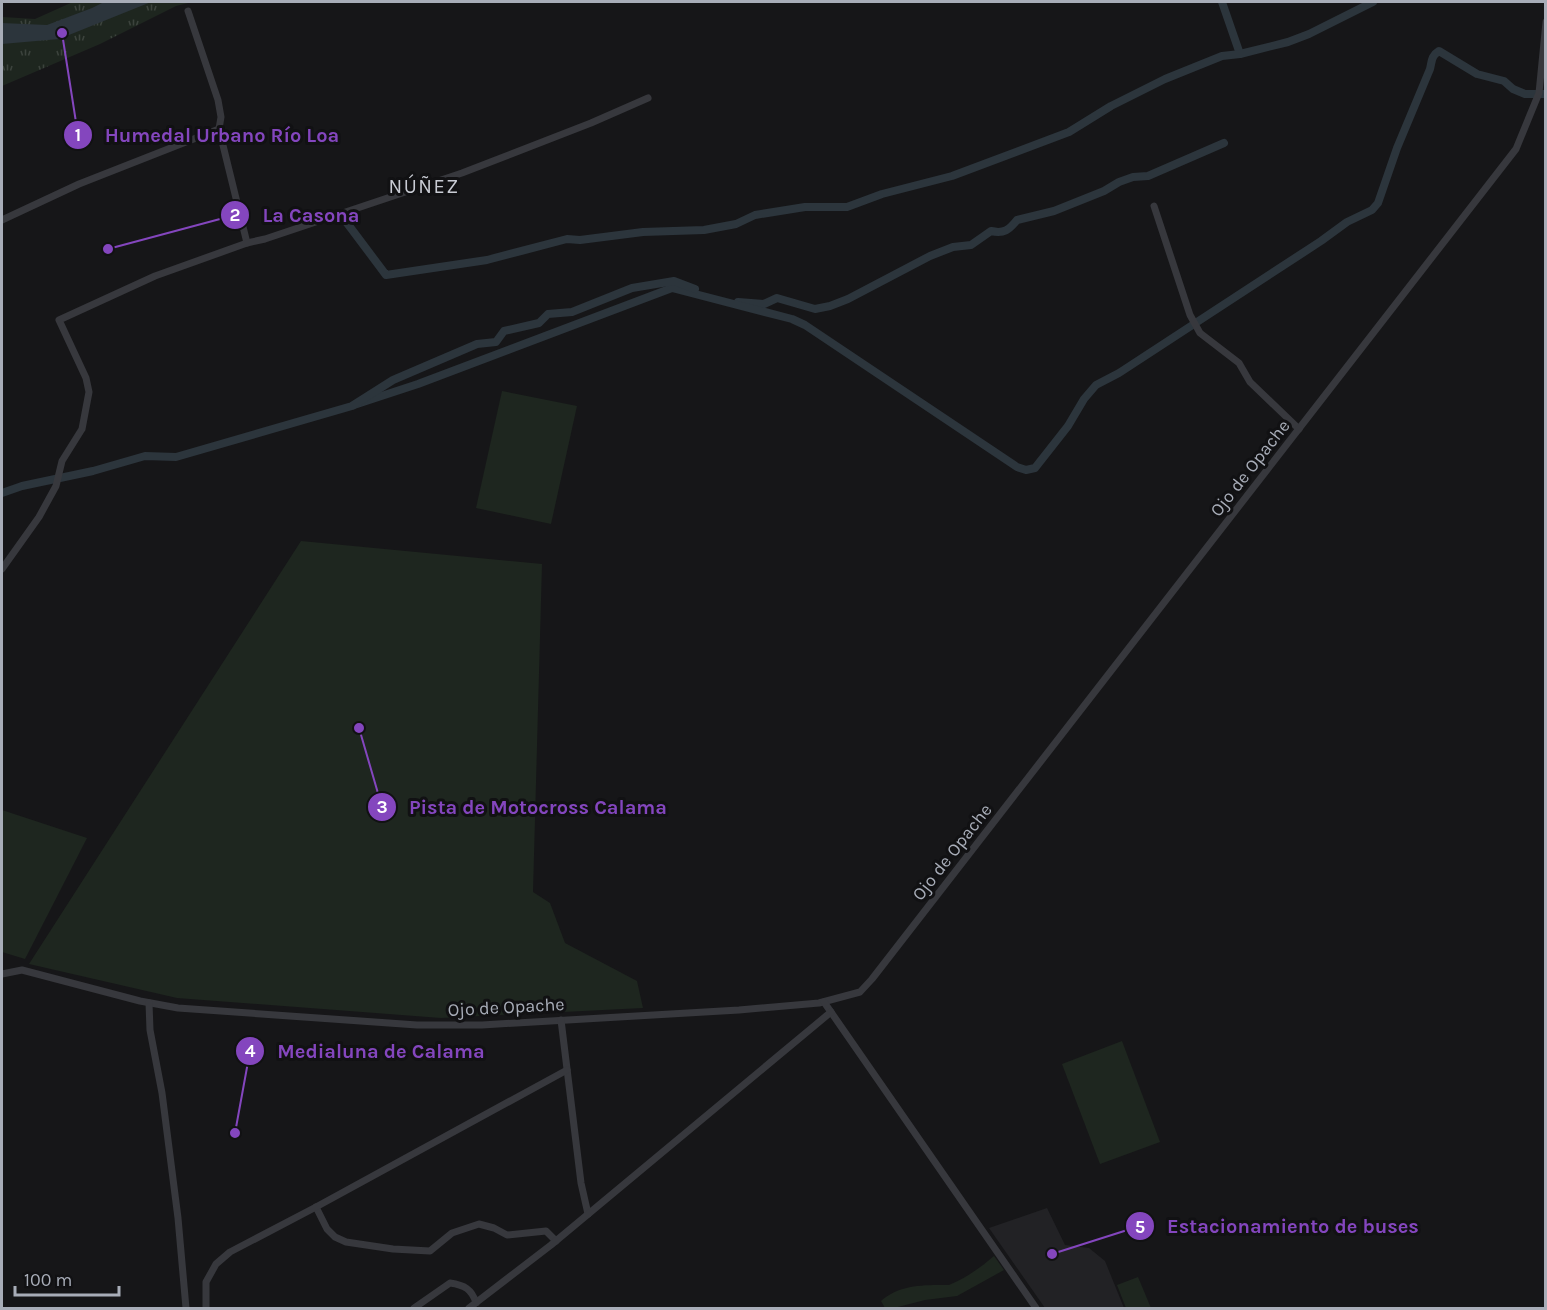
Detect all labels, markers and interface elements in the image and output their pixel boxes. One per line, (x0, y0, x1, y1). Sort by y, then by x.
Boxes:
callout: Humedal Urbano Río Loa (63, 116, 352, 154)
text: 1 (75, 124, 81, 146)
text: Humedal Urbano Río Loa (105, 124, 339, 147)
district label: NÚÑEZ (389, 174, 460, 198)
callout: La Casona (220, 196, 371, 234)
text: 2 (230, 204, 240, 226)
text: La Casona (262, 204, 360, 227)
street label: Ojo de Opache (1205, 415, 1295, 521)
callout: Pista de Motocross Calama (367, 788, 679, 826)
text: 3 (376, 796, 388, 818)
text: Pista de Motocross Calama (409, 796, 667, 819)
street label: Ojo de Opache (907, 799, 997, 905)
street label: Ojo de Opache (447, 993, 565, 1021)
callout: Medialuna de Calama (235, 1032, 497, 1070)
text: 4 (245, 1040, 256, 1062)
text: Medialuna de Calama (277, 1040, 485, 1063)
callout: Estacionamiento de buses (1125, 1207, 1431, 1245)
text: Estacionamiento de buses (1167, 1215, 1419, 1238)
text: 5 (1135, 1216, 1145, 1238)
scale bar (15, 1259, 118, 1297)
text: 100 m (24, 1269, 72, 1291)

